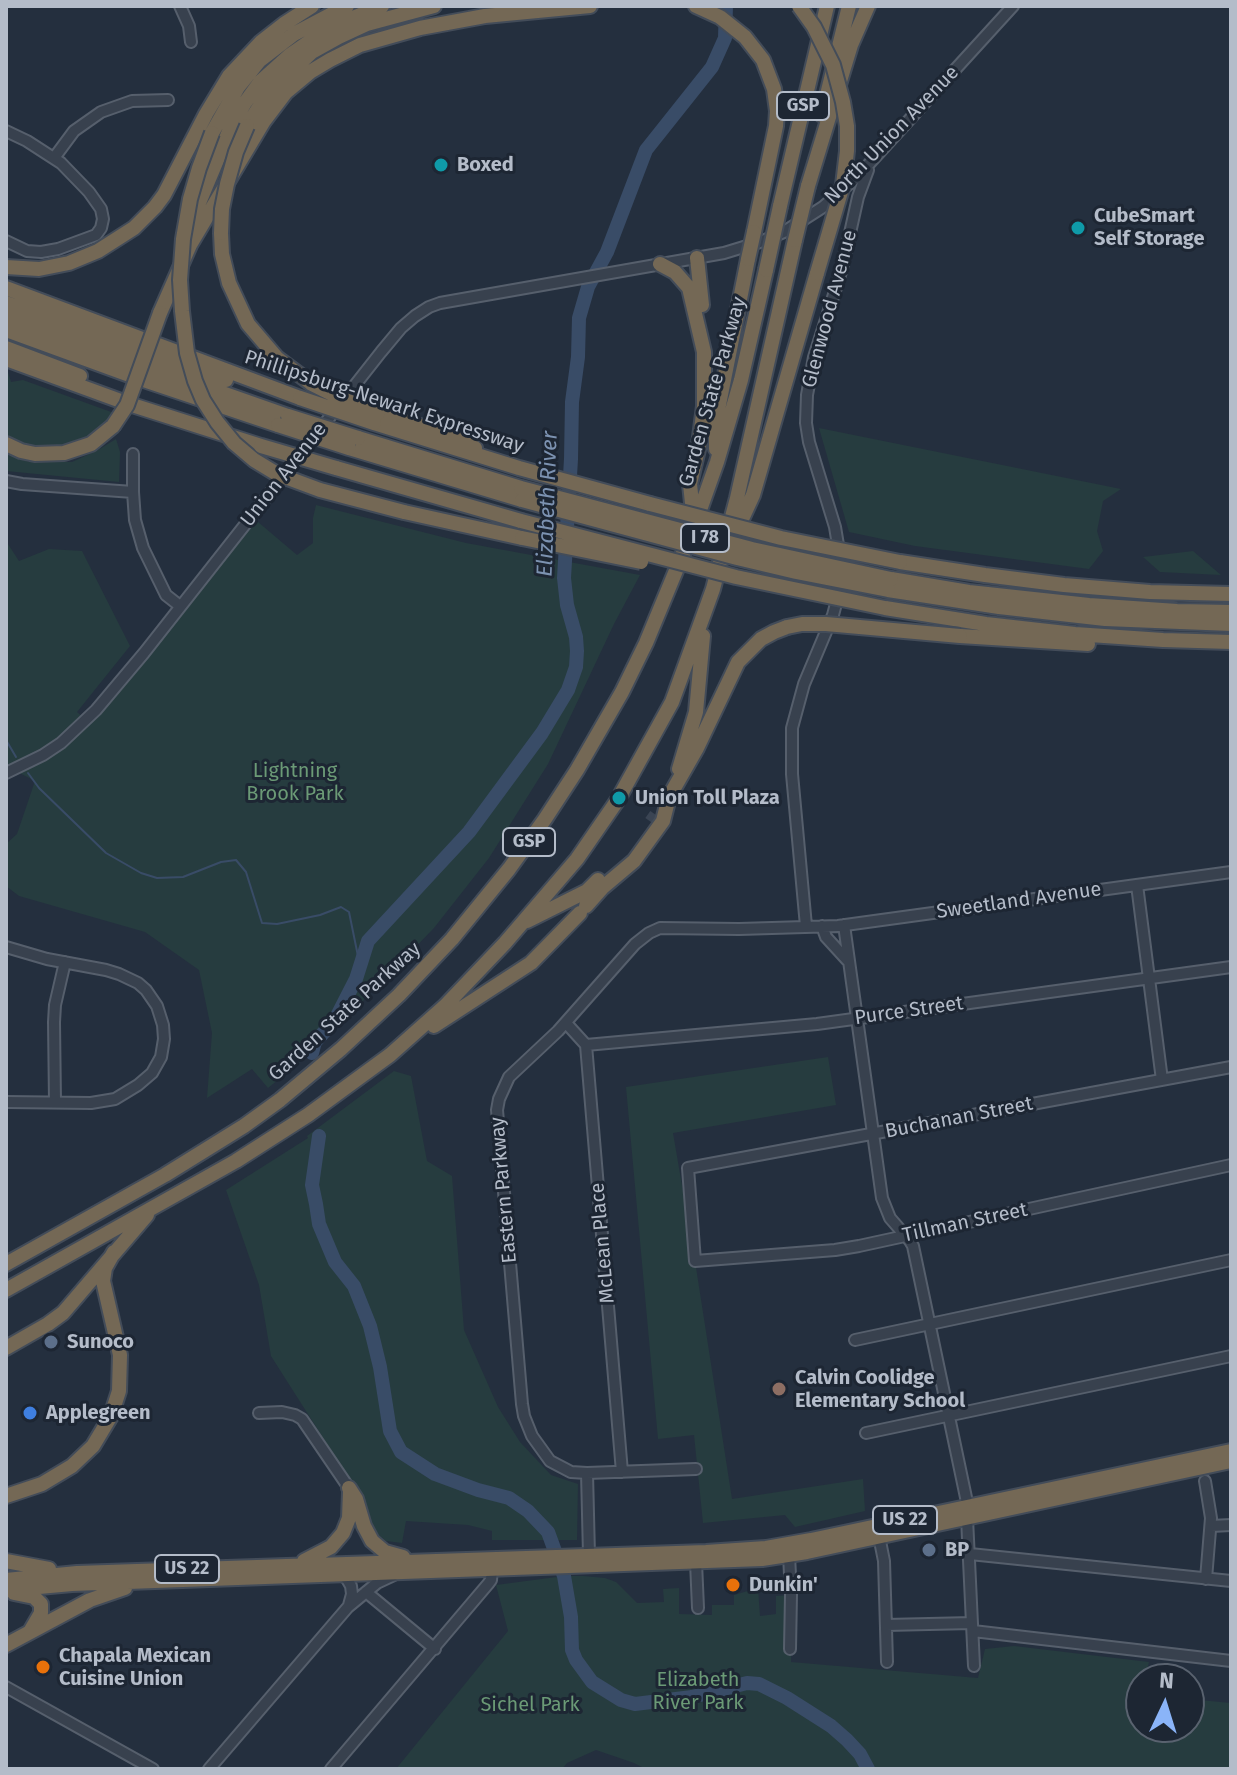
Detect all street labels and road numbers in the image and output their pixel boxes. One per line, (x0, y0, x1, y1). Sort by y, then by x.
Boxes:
street label: North Union Avenue (820, 61, 964, 209)
road number: GSP (777, 92, 829, 120)
street label: Glenwood Avenue (797, 227, 863, 391)
street label: Garden State Parkway (674, 294, 752, 490)
street label: Phillipsburg-Newark Expressway (241, 345, 527, 459)
street label: Union Avenue (236, 418, 332, 532)
road number: I 78 (681, 524, 729, 552)
road number: GSP (503, 828, 555, 856)
street label: Sweetland Avenue (935, 878, 1103, 924)
street label: Garden State Parkway (264, 937, 426, 1087)
street label: Purce Street (853, 991, 965, 1031)
street label: Buchanan Street (883, 1092, 1035, 1144)
street label: Eastern Parkway (486, 1116, 522, 1264)
street label: McLean Place (586, 1182, 620, 1304)
street label: Tillman Street (900, 1198, 1030, 1248)
road number: US 22 (873, 1506, 937, 1534)
road number: US 22 (155, 1555, 219, 1583)

